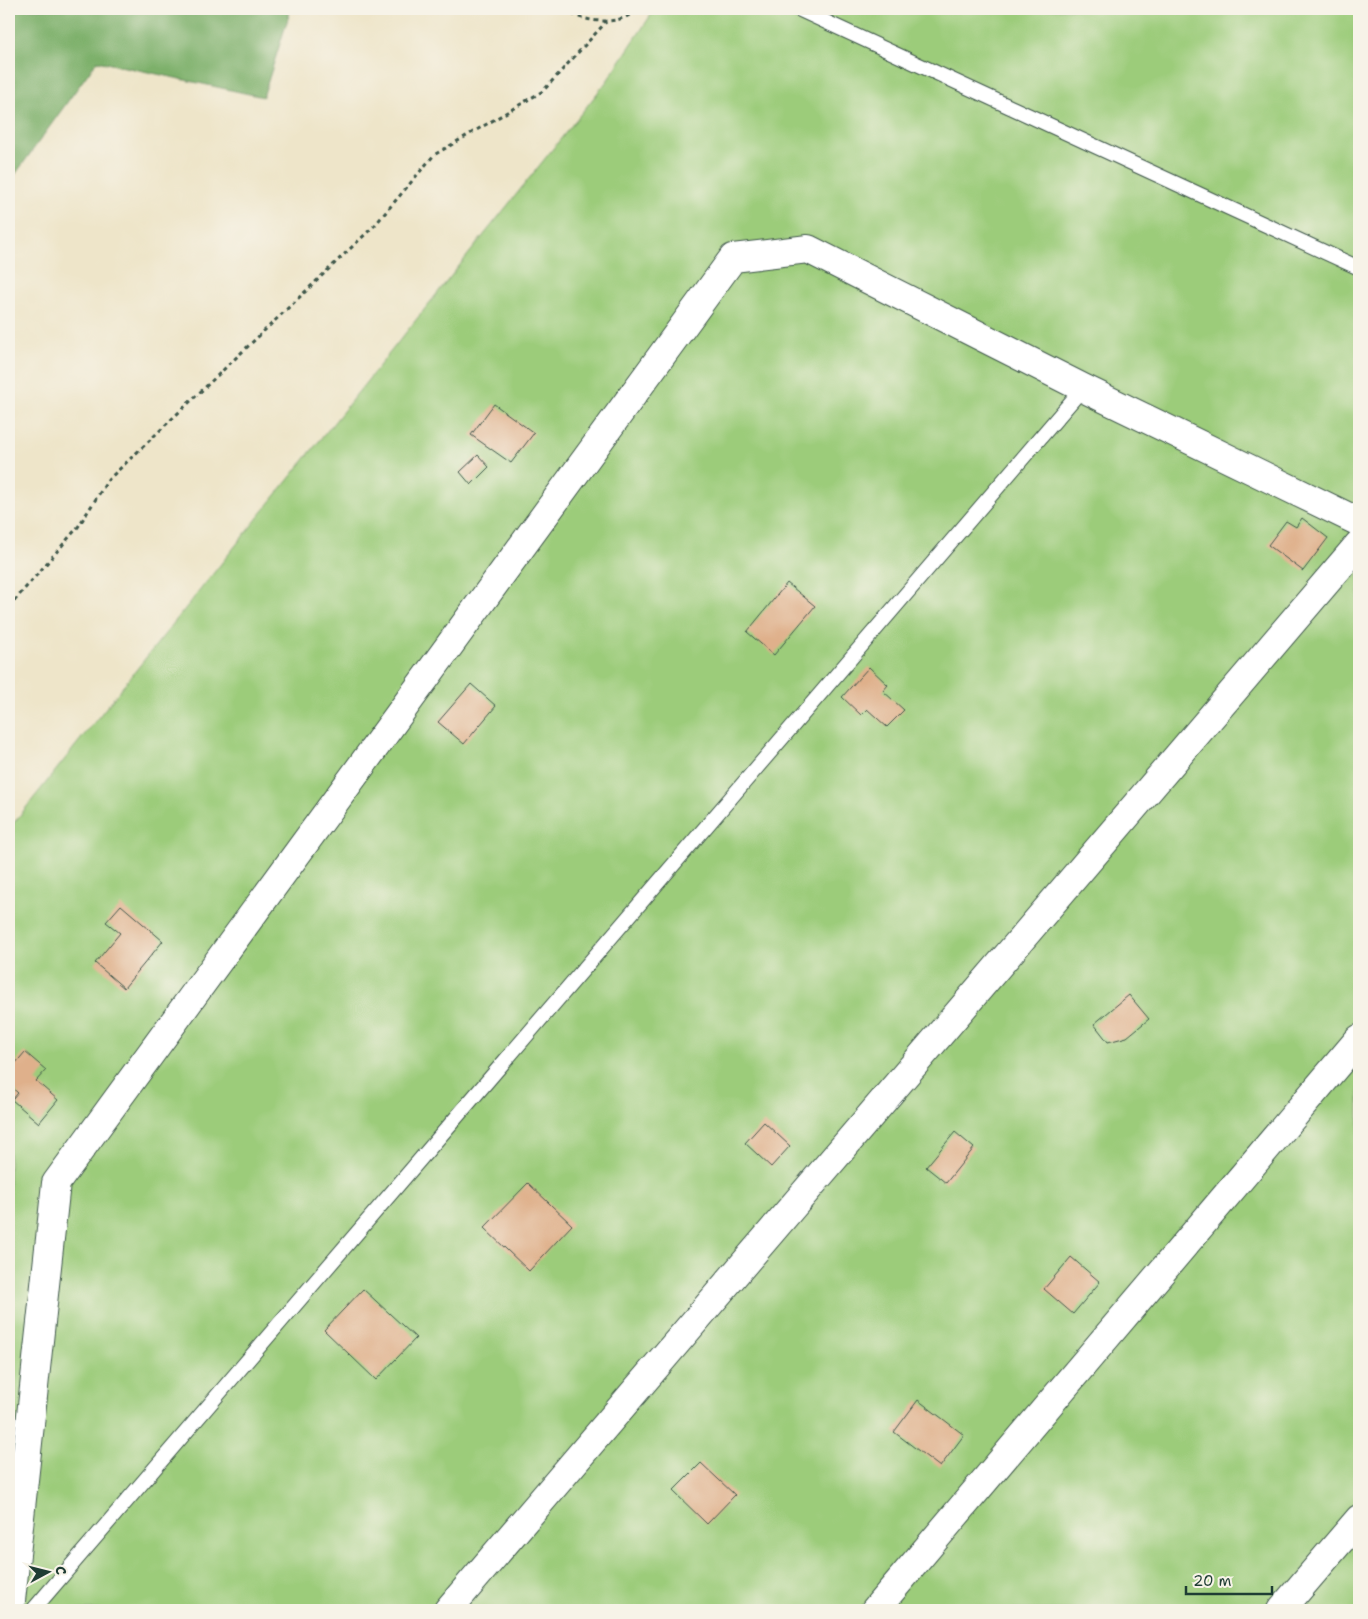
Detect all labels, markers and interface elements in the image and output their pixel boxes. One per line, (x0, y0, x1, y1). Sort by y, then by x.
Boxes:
north arrow (22, 1546, 72, 1596)
scale bar (1186, 1564, 1272, 1596)
text: С (51, 1565, 70, 1576)
text: 20 m (1193, 1571, 1232, 1591)

